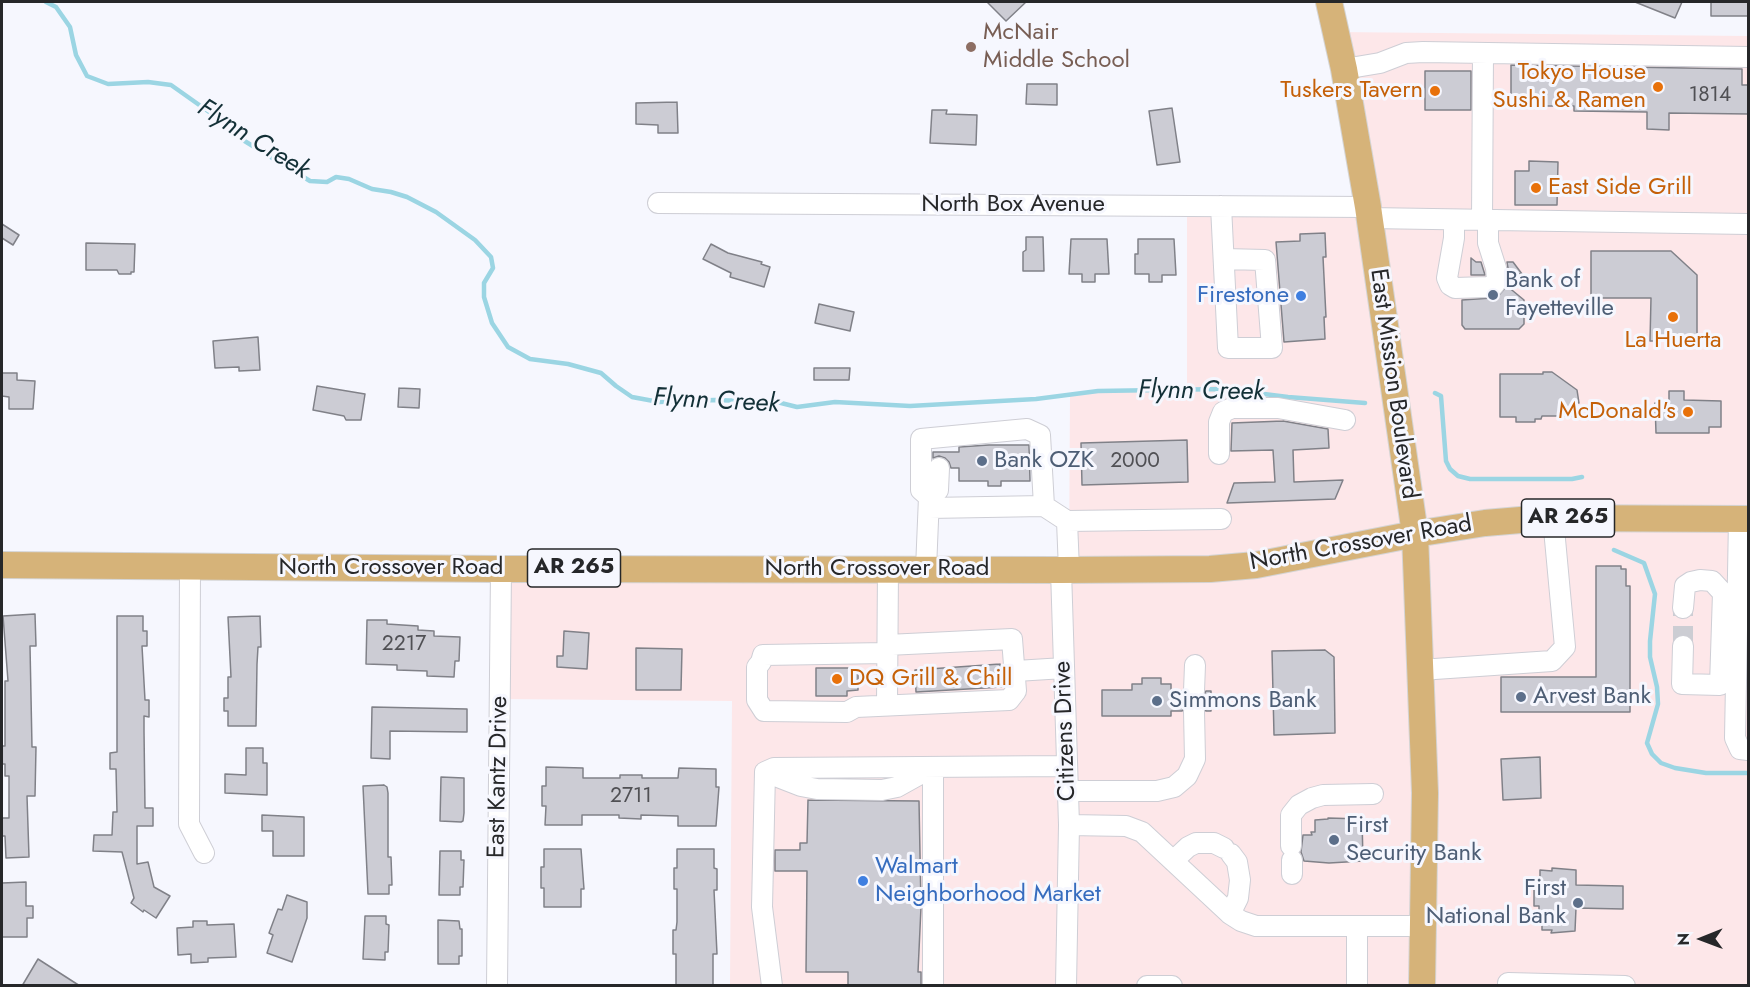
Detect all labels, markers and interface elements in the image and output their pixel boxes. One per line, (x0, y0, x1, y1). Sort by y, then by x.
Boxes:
place label: McNair Middle School (983, 19, 1130, 75)
marker: McNair Middle School (964, 40, 978, 54)
place label: Tokyo House Sushi & Ramen (1492, 59, 1646, 115)
place label: Tuskers Tavern (1280, 77, 1423, 105)
marker: Tokyo House Sushi & Ramen (1651, 80, 1665, 94)
house number: 1814 (1689, 83, 1731, 109)
marker: Tuskers Tavern (1428, 84, 1442, 98)
water label: Flynn Creek (191, 93, 315, 187)
place label: East Side Grill (1548, 174, 1692, 202)
marker: East Side Grill (1529, 181, 1543, 195)
street label: North Box Avenue (921, 191, 1105, 219)
street label: East Mission Boulevard (1363, 267, 1423, 501)
place label: Bank of Fayetteville (1505, 267, 1614, 323)
place label: Firestone (1197, 282, 1289, 310)
marker: Bank of Fayetteville (1486, 288, 1500, 302)
marker: Firestone (1294, 289, 1308, 303)
marker: La Huerta (1666, 310, 1680, 324)
place label: La Huerta (1624, 327, 1722, 355)
water label: Flynn Creek (1138, 375, 1264, 409)
water label: Flynn Creek (652, 383, 780, 421)
place label: McDonald's (1558, 398, 1676, 426)
marker: McDonald's (1681, 405, 1695, 419)
place label: Bank OZK (994, 447, 1094, 475)
house number: 2000 (1110, 449, 1160, 475)
marker: Bank OZK (975, 454, 989, 468)
road number: AR 265 (1522, 499, 1614, 537)
street label: North Crossover Road (1248, 510, 1474, 578)
road number: AR 265 (528, 549, 620, 587)
street label: North Crossover Road (279, 554, 503, 582)
street label: North Crossover Road (765, 555, 989, 583)
house number: 2217 (382, 632, 426, 658)
street label: Citizens Drive (1049, 660, 1083, 802)
place label: DQ Grill & Chill (849, 665, 1013, 693)
marker: DQ Grill & Chill (830, 672, 844, 686)
place label: Arvest Bank (1533, 683, 1651, 711)
place label: Simmons Bank (1169, 687, 1317, 715)
marker: Arvest Bank (1514, 690, 1528, 704)
marker: Simmons Bank (1150, 694, 1164, 708)
street label: East Kantz Drive (483, 696, 515, 858)
house number: 2711 (610, 784, 652, 810)
place label: First Security Bank (1346, 812, 1482, 868)
marker: First Security Bank (1327, 833, 1341, 847)
place label: Walmart Neighborhood Market (875, 853, 1101, 909)
marker: Walmart Neighborhood Market (856, 874, 870, 888)
place label: First National Bank (1426, 875, 1566, 931)
marker: First National Bank (1571, 896, 1585, 910)
north arrow (1672, 909, 1732, 969)
text: N (1672, 933, 1695, 946)

